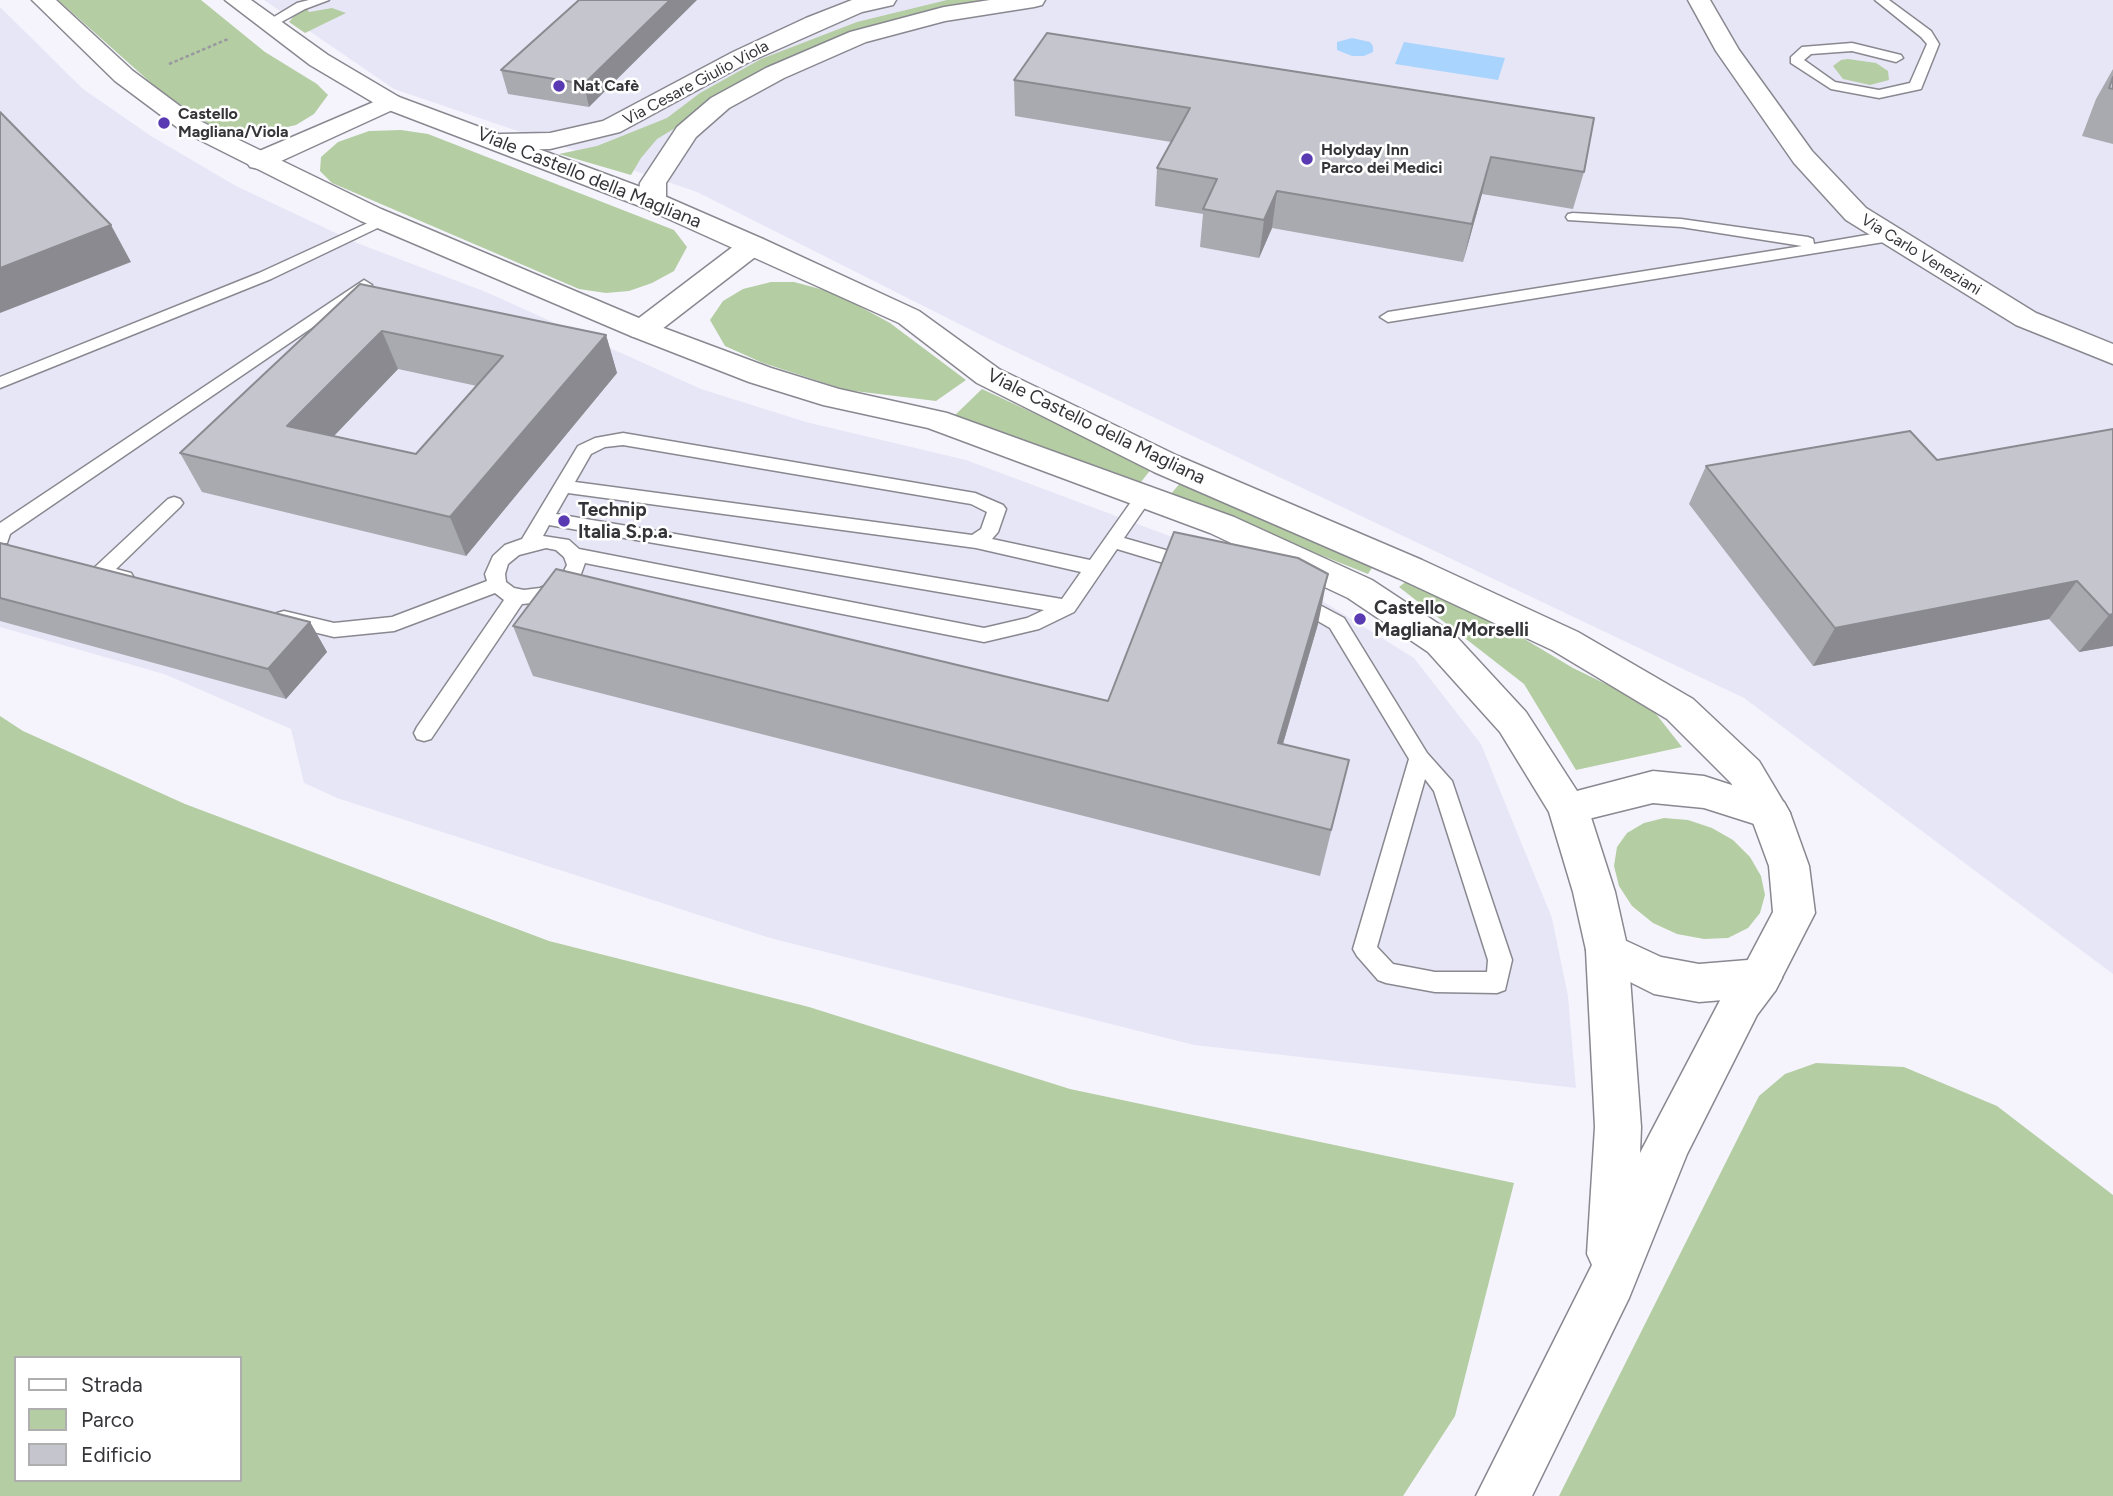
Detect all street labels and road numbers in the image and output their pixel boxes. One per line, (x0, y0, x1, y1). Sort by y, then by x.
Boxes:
street label: Via Cesare Giulio Viola (620, 37, 772, 129)
street label: Viale Castello della Magliana (473, 122, 705, 234)
street label: Via Carlo Veneziani (1857, 210, 1985, 300)
street label: Viale Castello della Magliana (983, 364, 1209, 490)

